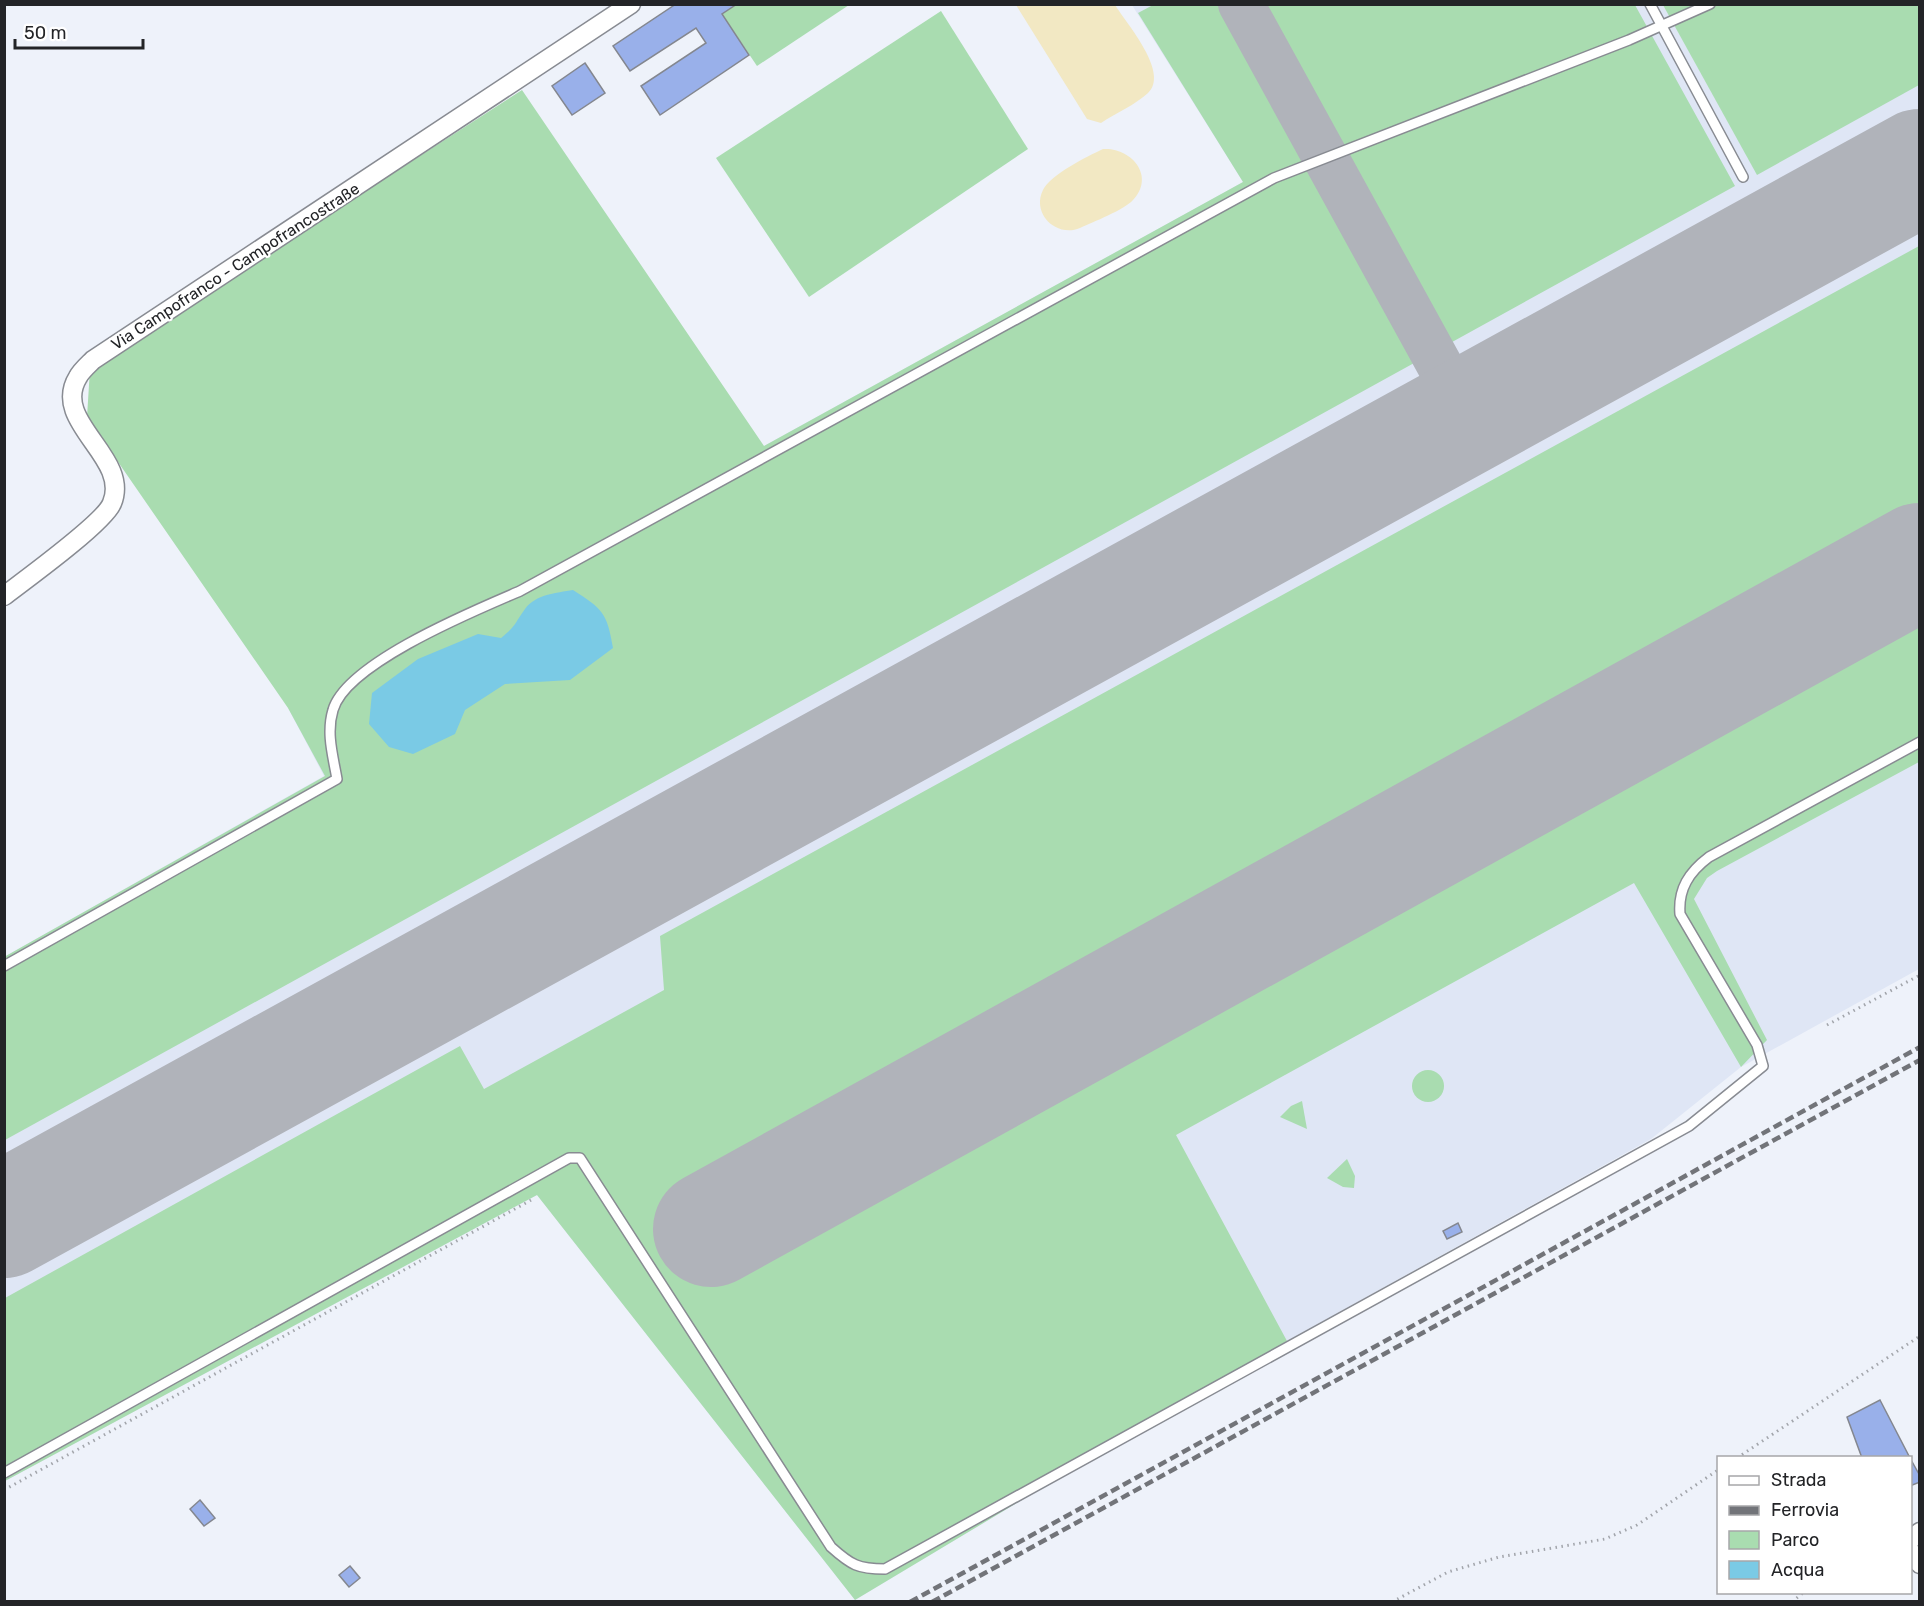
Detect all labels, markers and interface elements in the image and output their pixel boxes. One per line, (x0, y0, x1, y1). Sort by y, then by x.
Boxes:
scale bar (15, 12, 142, 50)
text: 50 m (24, 22, 67, 44)
street label: Via Campofranco - Campofrancostraße (108, 179, 363, 354)
legend (1717, 1456, 1912, 1594)
text: Strada (1771, 1469, 1827, 1491)
text: Ferrovia (1771, 1499, 1839, 1521)
text: Parco (1771, 1529, 1819, 1551)
text: Acqua (1771, 1559, 1824, 1581)

